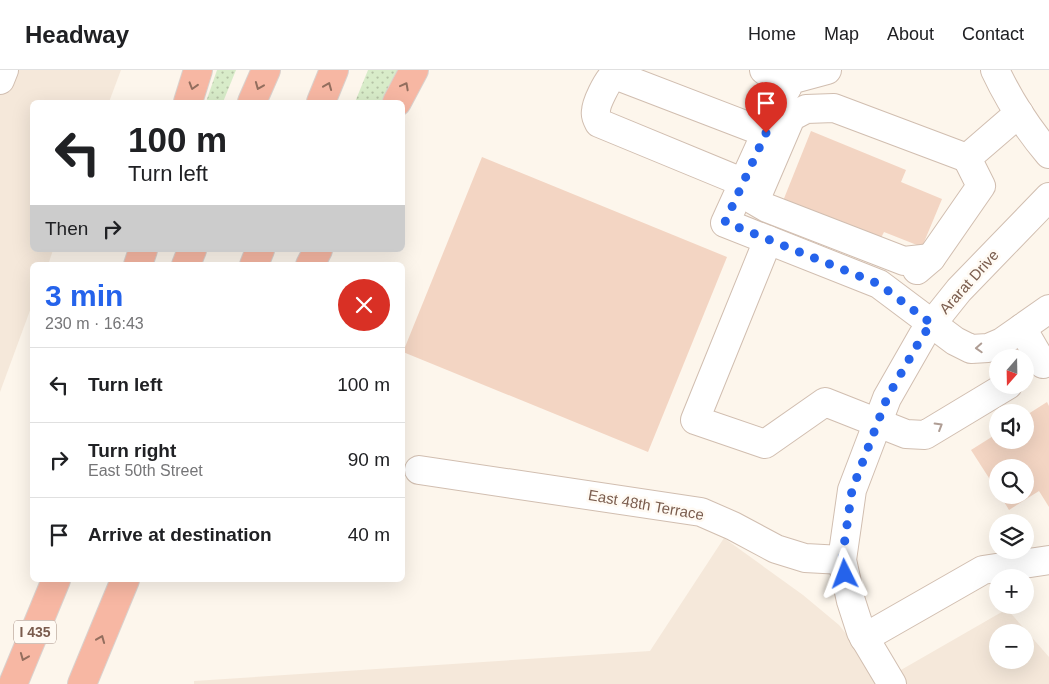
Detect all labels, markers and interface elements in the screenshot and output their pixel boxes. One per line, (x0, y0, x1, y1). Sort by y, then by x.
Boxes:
text: Headway (25, 21, 129, 48)
text: Home (748, 24, 796, 44)
text: Map (824, 24, 859, 44)
text: About (887, 24, 934, 44)
text: Contact (962, 24, 1024, 44)
one-way arrow (255, 81, 265, 90)
one-way arrow (189, 82, 199, 90)
one-way arrow (321, 82, 332, 91)
pin (745, 82, 787, 133)
one-way arrow (399, 83, 409, 92)
icon: arrive (752, 89, 780, 117)
icon: left (45, 120, 110, 185)
text: 100 m (128, 120, 227, 159)
text: Turn left (128, 161, 208, 186)
icon: right (98, 215, 126, 243)
text: Then (45, 218, 88, 239)
street label: Ararat Drive (936, 246, 1002, 317)
text: 3 min (45, 279, 123, 312)
button: close (338, 279, 390, 331)
text: 230 m · 16:43 (45, 315, 144, 332)
one-way arrow (975, 343, 982, 353)
north arrow (989, 349, 1034, 394)
map controls (989, 349, 1034, 669)
icon: left (45, 371, 73, 399)
text: Turn left (88, 374, 163, 395)
text: 100 m (337, 374, 390, 395)
button: sound (989, 404, 1034, 449)
one-way arrow (934, 423, 943, 433)
text: Turn right (88, 440, 176, 461)
icon: right (45, 446, 73, 474)
text: 90 m (348, 449, 390, 470)
button: search (989, 459, 1034, 504)
text: East 50th Street (88, 462, 203, 479)
street label: East 48th Terrace (587, 486, 705, 523)
button: layers (989, 514, 1034, 559)
icon: arrive (45, 521, 73, 549)
text: Arrive at destination (88, 524, 272, 545)
text: 40 m (348, 524, 390, 545)
position arrow (818, 547, 870, 599)
button: + (989, 569, 1034, 614)
road number: I 435 (14, 620, 56, 644)
button: − (989, 624, 1034, 669)
one-way arrow (94, 635, 105, 644)
one-way arrow (20, 653, 30, 661)

